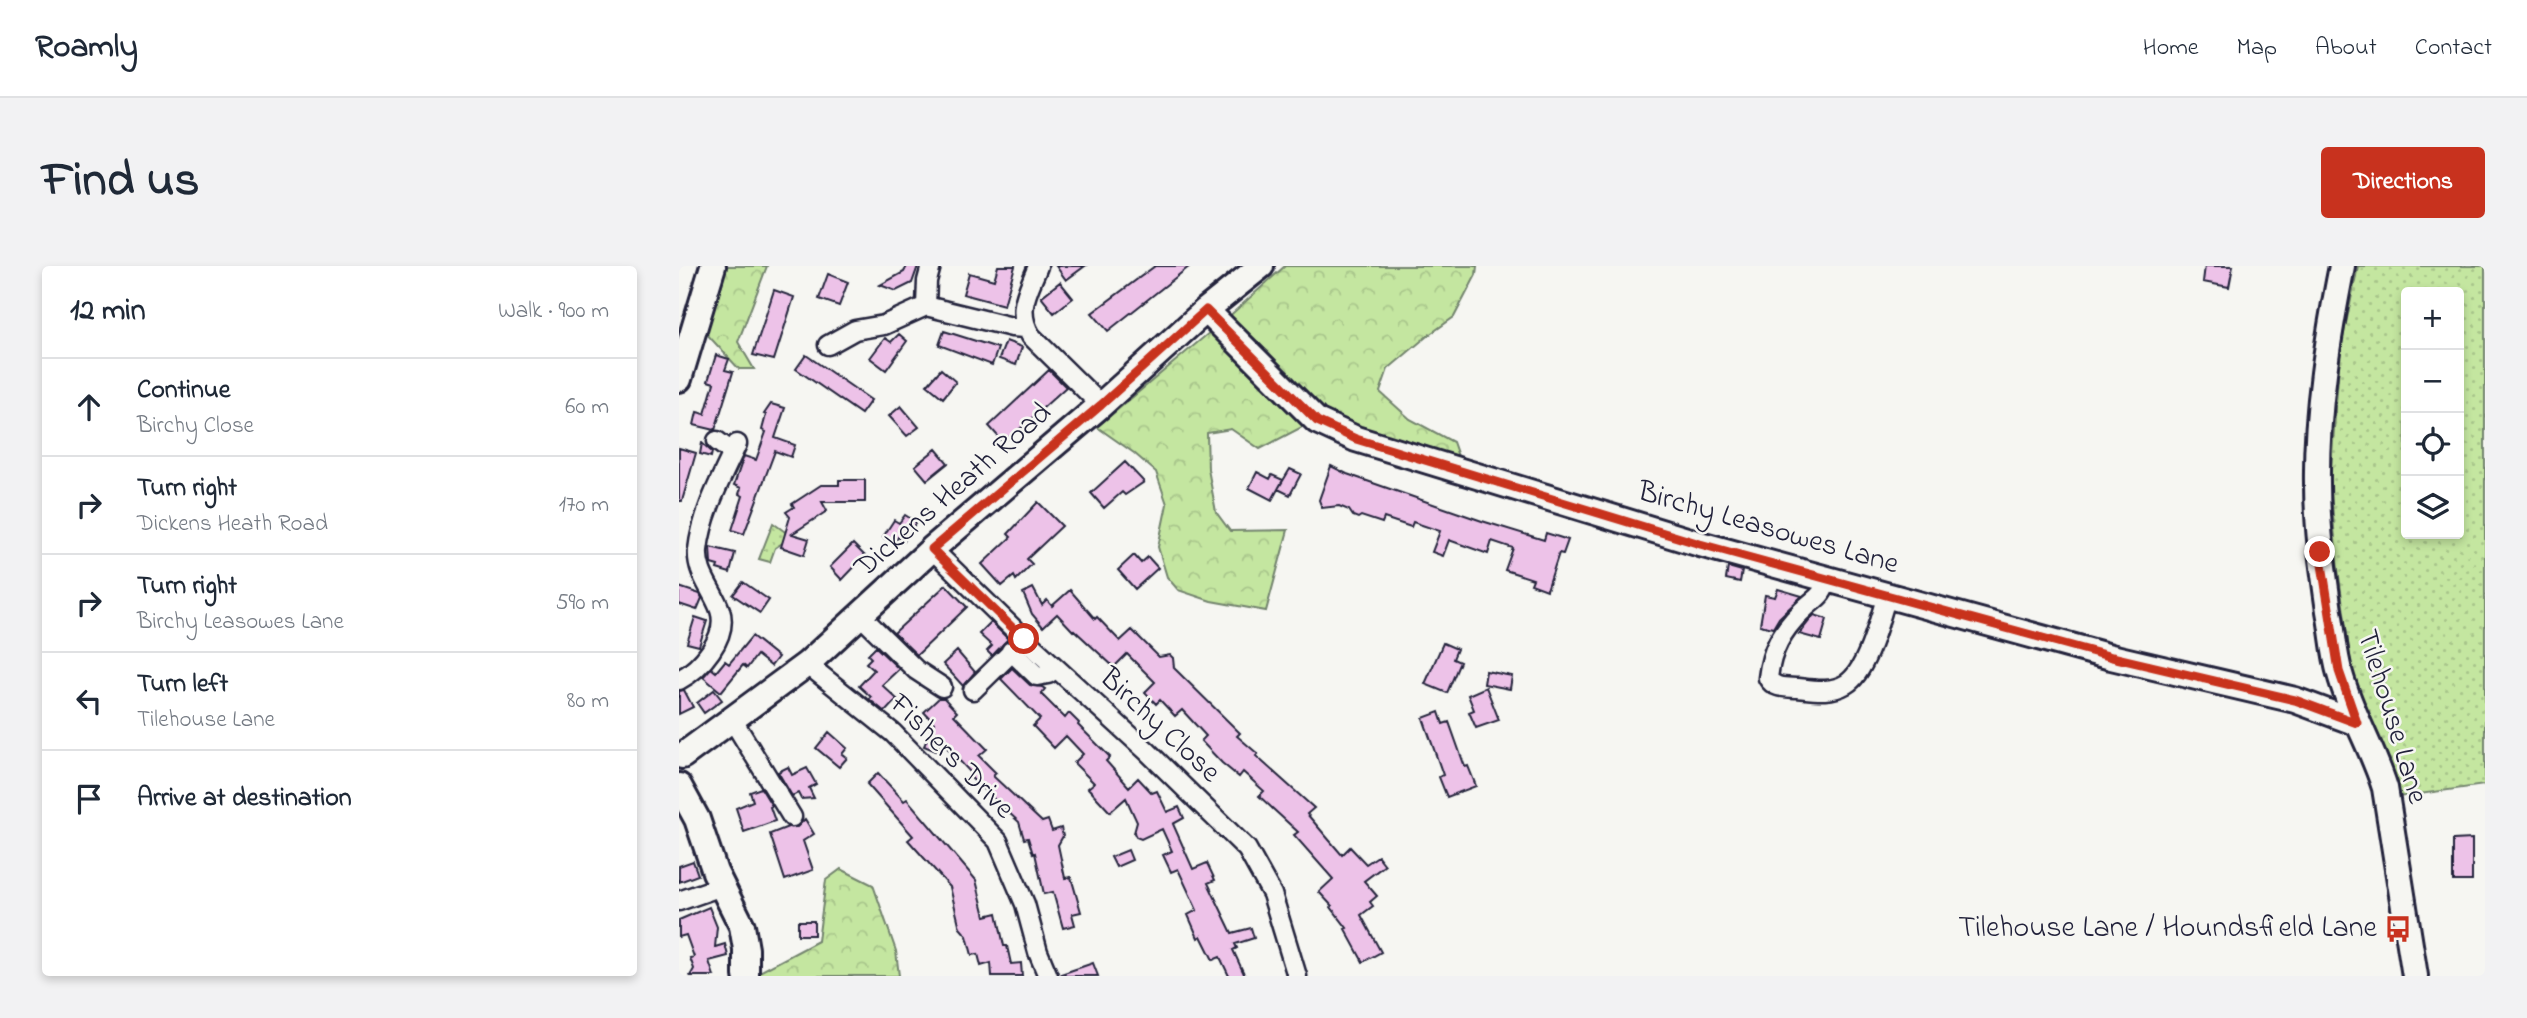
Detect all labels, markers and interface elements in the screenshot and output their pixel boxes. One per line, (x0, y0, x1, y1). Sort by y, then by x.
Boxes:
text: Roamly (35, 24, 138, 72)
text: Home (2143, 31, 2199, 66)
text: Map (2237, 31, 2277, 66)
text: About (2315, 31, 2377, 66)
text: Contact (2415, 31, 2492, 66)
text: Find us (42, 146, 199, 218)
button: Directions (2321, 147, 2485, 218)
map controls (2401, 287, 2464, 539)
button: + (2401, 287, 2464, 350)
text: 12 min (70, 290, 145, 334)
text: Walk · 900 m (498, 295, 609, 328)
button: − (2401, 350, 2464, 413)
text: Continue (137, 372, 230, 410)
icon: ahead (70, 388, 108, 426)
text: 60 m (565, 391, 609, 424)
street label: Dickens Heath Road (845, 393, 1063, 590)
text: Birchy Close (137, 410, 254, 443)
button: locate (2401, 413, 2464, 476)
text: Turn right (137, 470, 237, 508)
street label: Birchy Leasowes Lane (1631, 470, 1904, 587)
button: layers (2401, 476, 2464, 539)
icon: right (70, 486, 108, 524)
text: 170 m (559, 489, 609, 522)
text: Dickens Heath Road (137, 508, 328, 541)
route end (2304, 536, 2335, 567)
text: Turn right (137, 568, 237, 606)
icon: right (70, 584, 108, 622)
text: 590 m (555, 587, 609, 620)
text: Birchy Leasowes Lane (137, 606, 344, 639)
route start (1008, 623, 1039, 654)
street label: Tilehouse Lane (2344, 625, 2438, 810)
street label: Birchy Close (1088, 657, 1230, 794)
text: Turn left (137, 666, 228, 704)
icon: left (70, 682, 108, 720)
street label: Fishers Drive (877, 683, 1024, 830)
text: 80 m (567, 685, 609, 718)
text: Tilehouse Lane (137, 704, 275, 737)
icon: arrive (70, 780, 108, 818)
text: Arrive at destination (137, 780, 352, 818)
place label: Tilehouse Lane / Houndsfield Lane (1958, 907, 2378, 951)
bus stop icon: Tilehouse Lane / Houndsfield Lane (2383, 914, 2413, 944)

